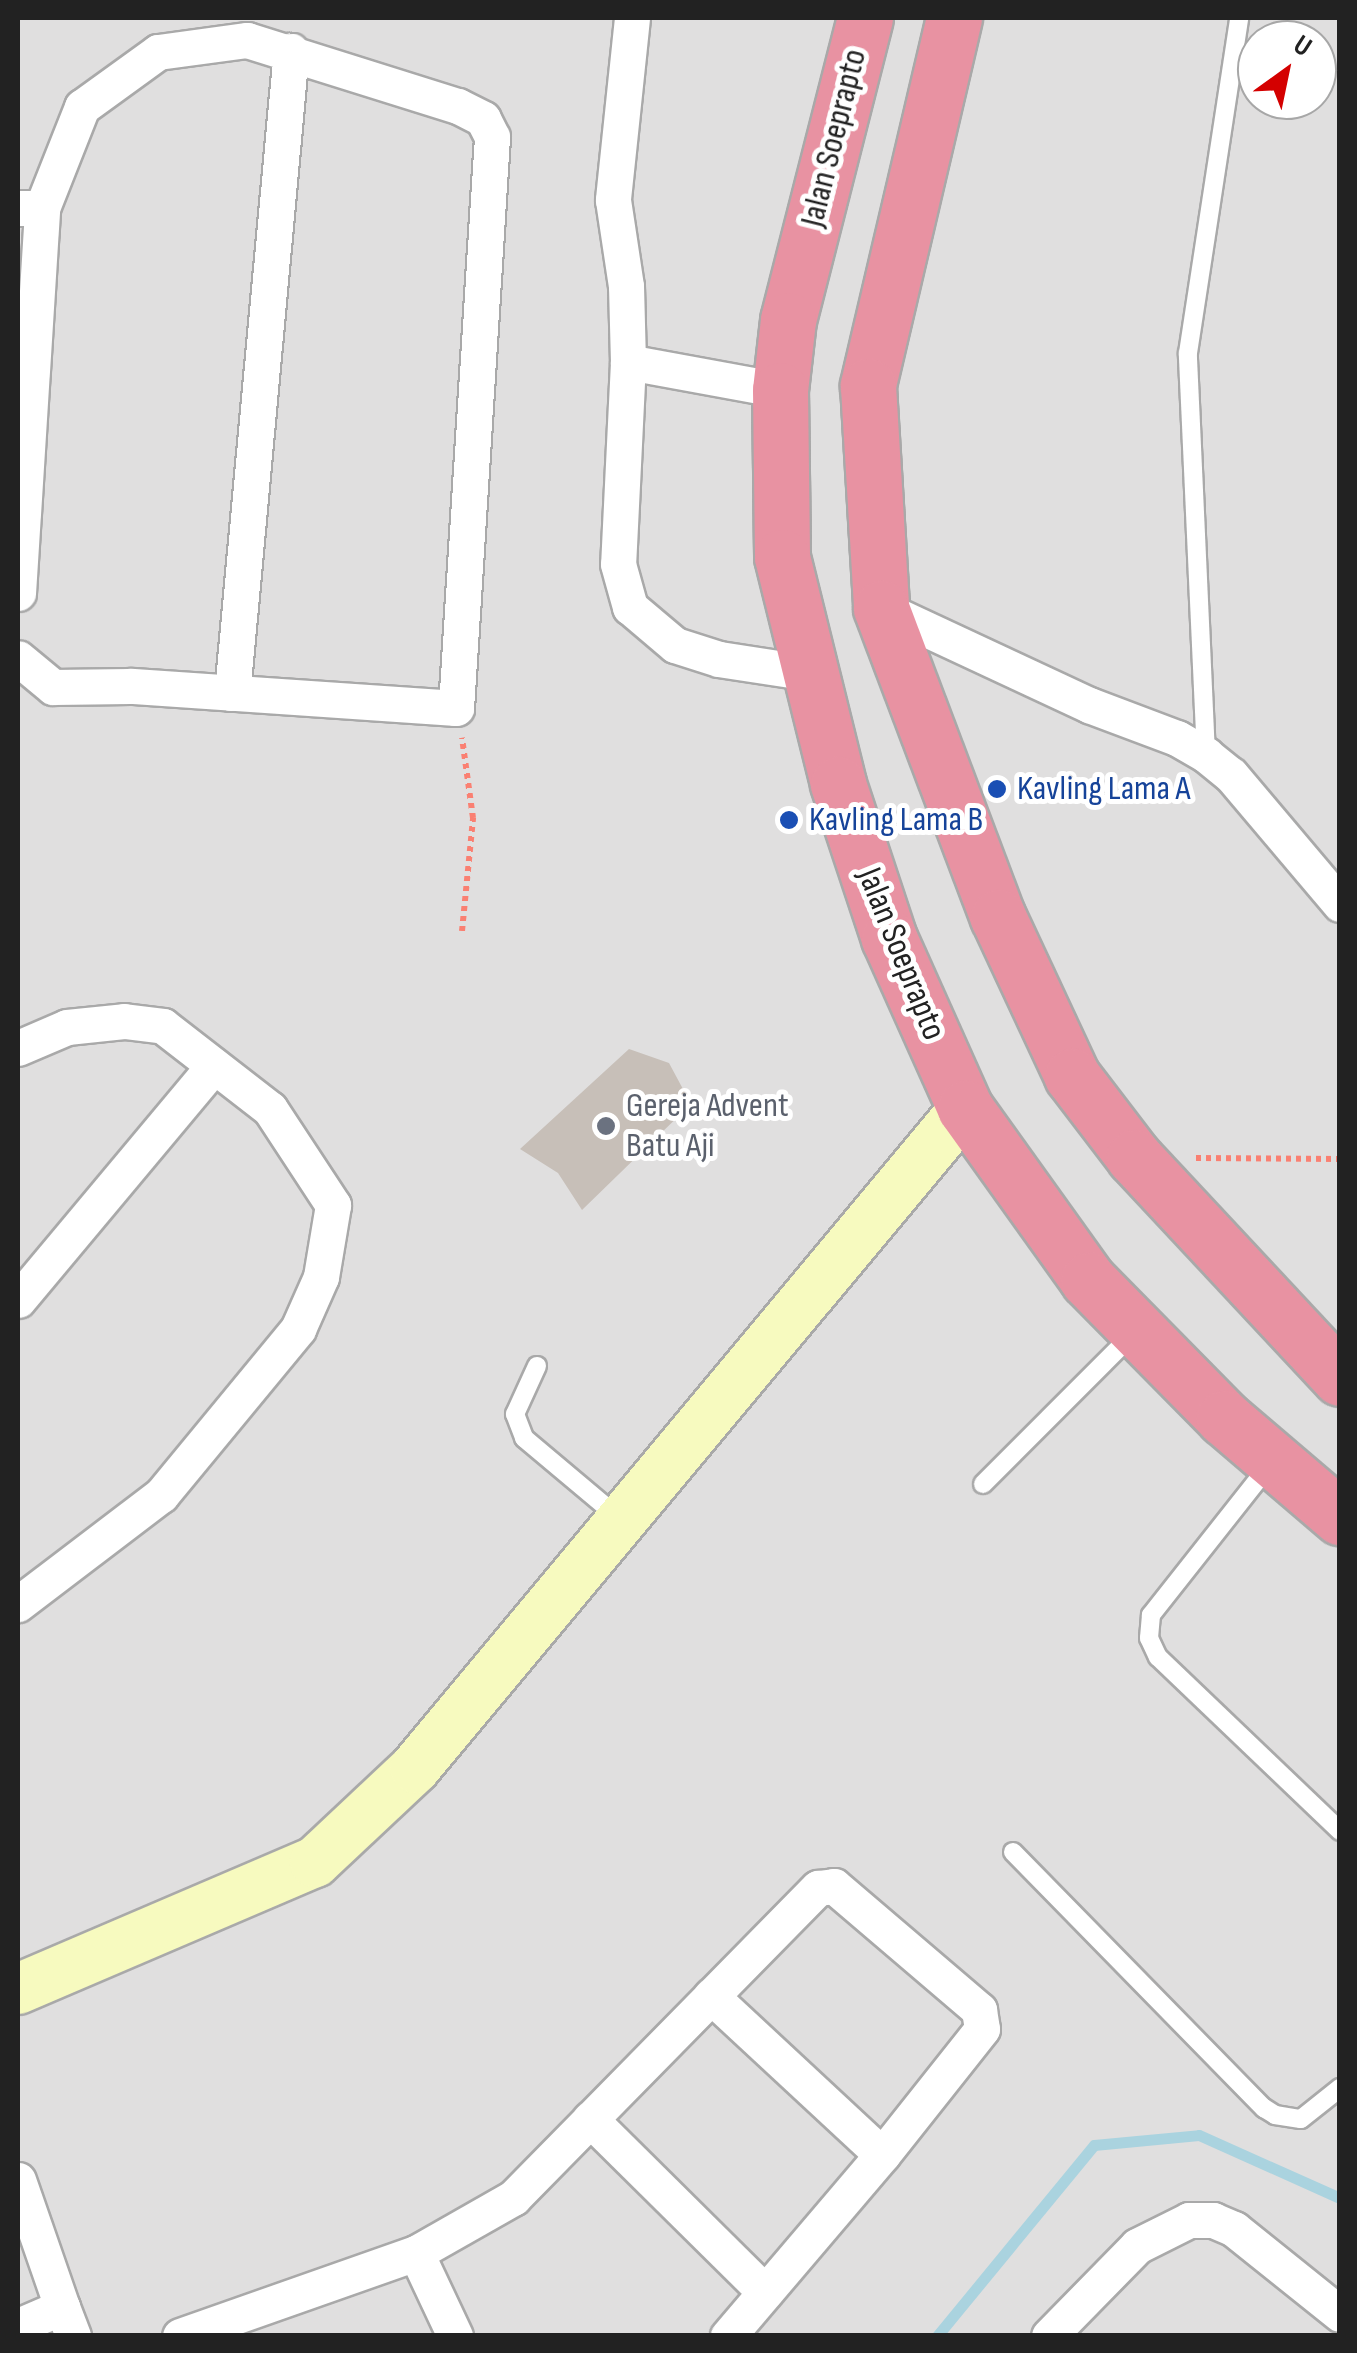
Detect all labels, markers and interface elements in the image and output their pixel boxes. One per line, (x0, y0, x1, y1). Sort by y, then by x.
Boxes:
north arrow (1237, 20, 1337, 120)
text: U (1287, 28, 1318, 64)
street label: Jalan Soeprapto (792, 45, 876, 231)
place label: Kavling Lama A (1017, 768, 1191, 810)
marker: Kavling Lama A (986, 778, 1008, 800)
place label: Kavling Lama B (809, 799, 983, 841)
marker: Kavling Lama B (778, 809, 800, 831)
street label: Jalan Soeprapto (848, 862, 954, 1046)
place label: Gereja Advent Batu Aji (626, 1085, 789, 1167)
marker: Gereja Advent Batu Aji (595, 1115, 617, 1137)

